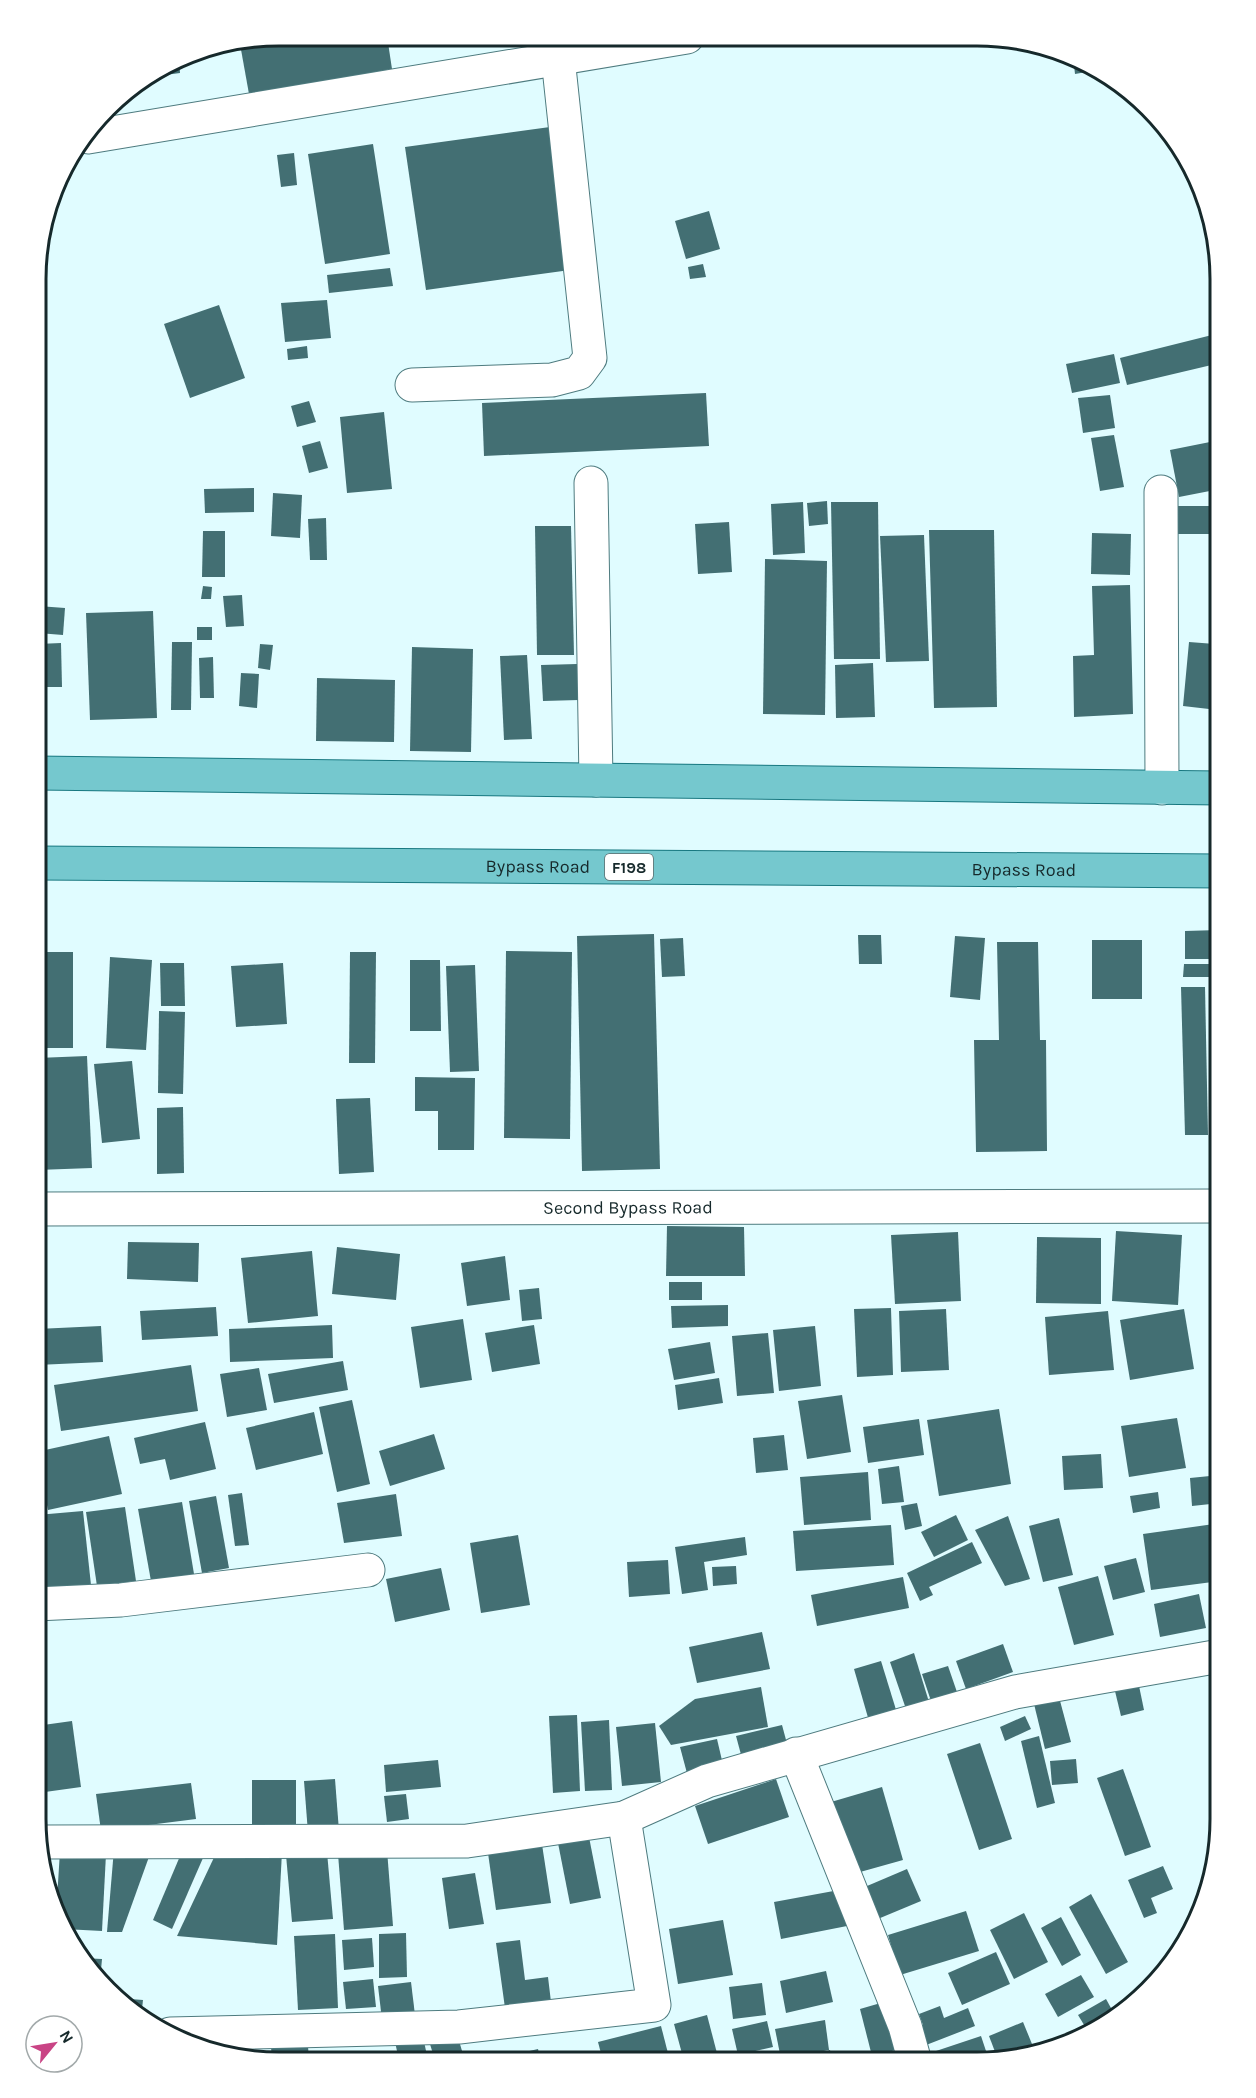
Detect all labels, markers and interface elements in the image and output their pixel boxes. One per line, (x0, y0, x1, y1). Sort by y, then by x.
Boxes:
road number: F198 (605, 854, 653, 880)
street label: Bypass Road (486, 855, 590, 878)
street label: Bypass Road (972, 858, 1076, 881)
street label: Second Bypass Road (543, 1196, 713, 1219)
north arrow (24, 2014, 84, 2074)
text: N (55, 2027, 78, 2046)

